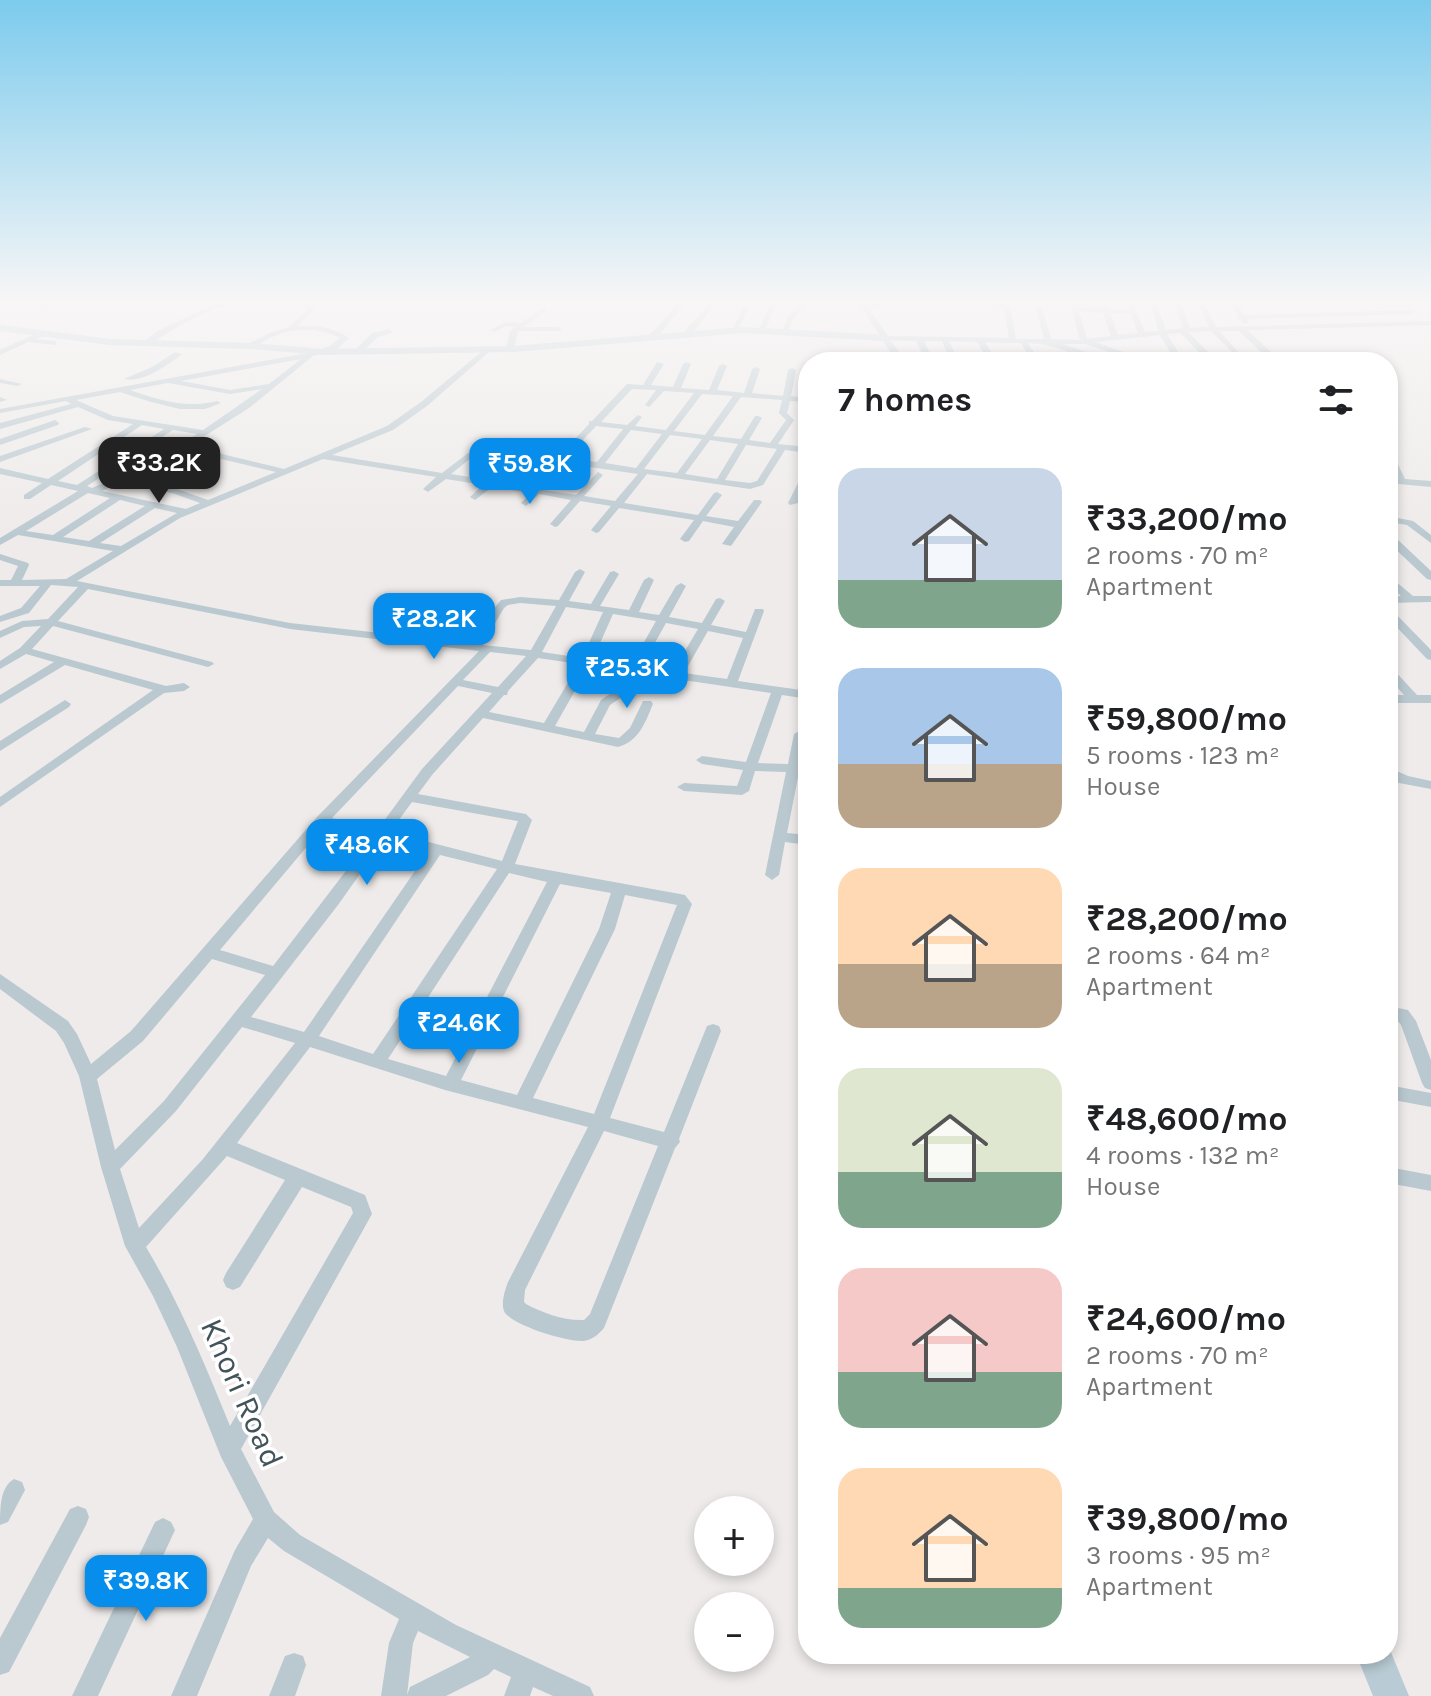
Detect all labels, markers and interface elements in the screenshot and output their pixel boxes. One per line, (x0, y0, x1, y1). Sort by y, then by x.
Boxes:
icon: filters (1314, 378, 1358, 422)
text: 7 homes (838, 380, 972, 420)
pin: ₹33.2K (94, 437, 224, 505)
pin: ₹59.8K (465, 438, 595, 506)
text: ₹33.2K (116, 447, 202, 478)
text: ₹59.8K (487, 448, 573, 479)
text: ₹33,200/mo (1086, 499, 1287, 539)
icon: home (902, 500, 998, 596)
text: 2 rooms · 70 m² (1086, 540, 1269, 571)
text: Apartment (1086, 571, 1213, 602)
pin: ₹28.2K (369, 593, 499, 661)
text: ₹28.2K (391, 603, 477, 634)
pin: ₹25.3K (562, 642, 692, 710)
text: ₹25.3K (585, 652, 669, 683)
text: ₹59,800/mo (1086, 699, 1287, 739)
icon: home (902, 700, 998, 796)
text: 5 rooms · 123 m² (1086, 740, 1280, 771)
text: House (1086, 771, 1160, 802)
pin: ₹48.6K (302, 819, 432, 887)
text: ₹48.6K (324, 829, 410, 860)
text: ₹28,200/mo (1086, 899, 1288, 939)
icon: home (902, 900, 998, 996)
text: 2 rooms · 64 m² (1086, 940, 1270, 971)
text: Apartment (1086, 971, 1213, 1002)
pin: ₹24.6K (394, 997, 524, 1065)
text: ₹24.6K (417, 1007, 501, 1038)
text: ₹48,600/mo (1086, 1099, 1287, 1139)
icon: home (902, 1100, 998, 1196)
text: 4 rooms · 132 m² (1086, 1140, 1279, 1171)
text: House (1086, 1171, 1160, 1202)
text: ₹24,600/mo (1086, 1299, 1286, 1339)
icon: home (902, 1300, 998, 1396)
street label: Khori Road (193, 1313, 291, 1473)
text: 2 rooms · 70 m² (1086, 1340, 1269, 1371)
text: Apartment (1086, 1371, 1213, 1402)
map controls (694, 1496, 774, 1672)
button: + (694, 1496, 774, 1576)
text: ₹39,800/mo (1086, 1499, 1288, 1539)
icon: home (902, 1500, 998, 1596)
text: 3 rooms · 95 m² (1086, 1540, 1271, 1571)
pin: ₹39.8K (81, 1555, 211, 1623)
text: ₹39.8K (103, 1565, 189, 1596)
text: Apartment (1086, 1571, 1213, 1602)
button: − (694, 1592, 774, 1672)

